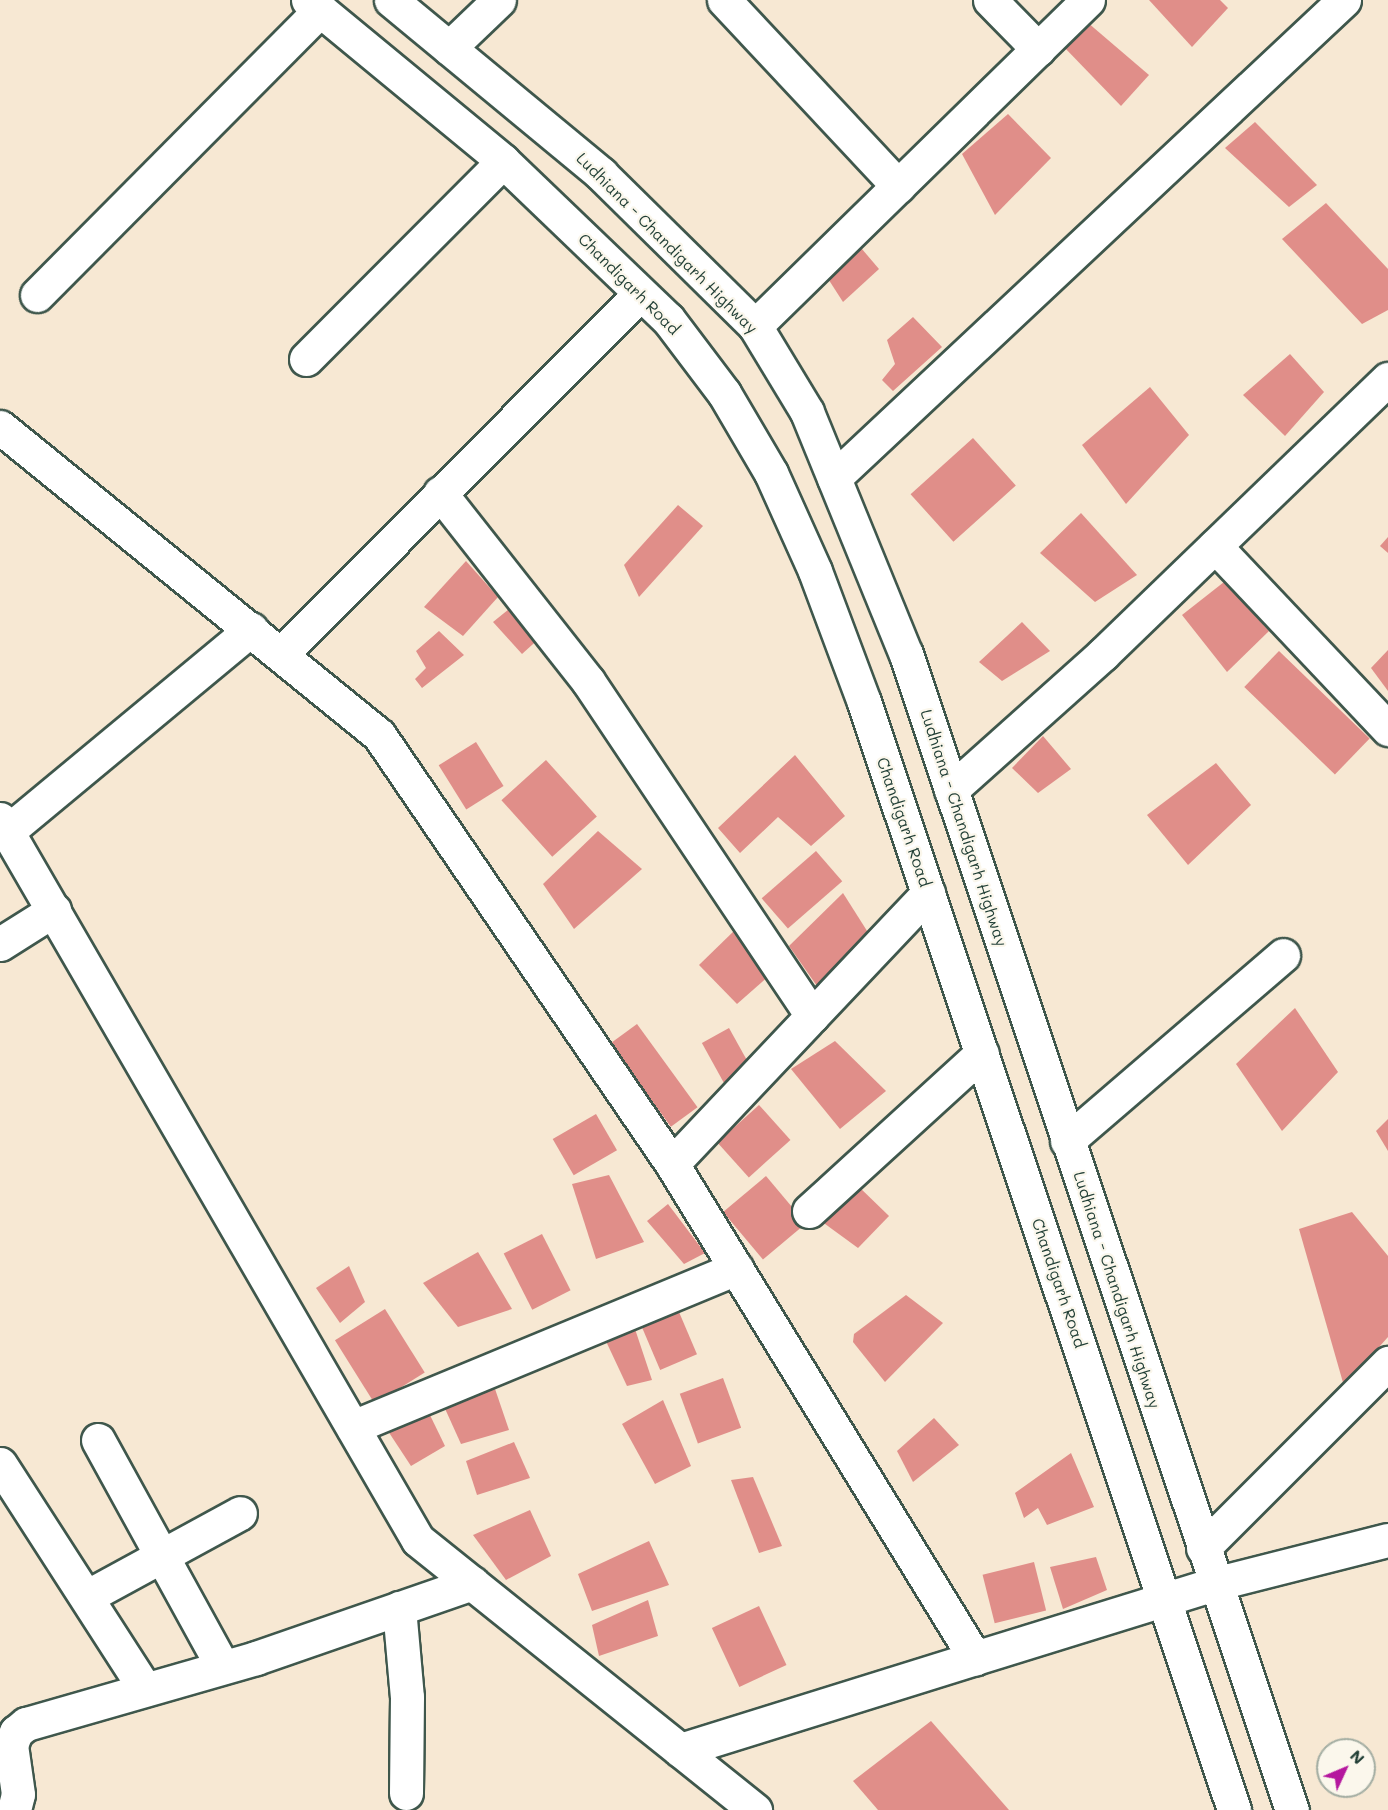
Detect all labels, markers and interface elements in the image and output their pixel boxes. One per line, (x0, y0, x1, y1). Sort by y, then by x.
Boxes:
street label: Ludhiana - Chandigarh Highway (572, 148, 762, 338)
street label: Chandigarh Road (574, 229, 684, 339)
street label: Ludhiana - Chandigarh Highway (917, 707, 1011, 949)
street label: Chandigarh Road (873, 755, 935, 889)
street label: Ludhiana - Chandigarh Highway (1070, 1169, 1164, 1411)
street label: Chandigarh Road (1028, 1216, 1090, 1350)
north arrow (1316, 1738, 1376, 1798)
text: N (1346, 1745, 1370, 1768)

